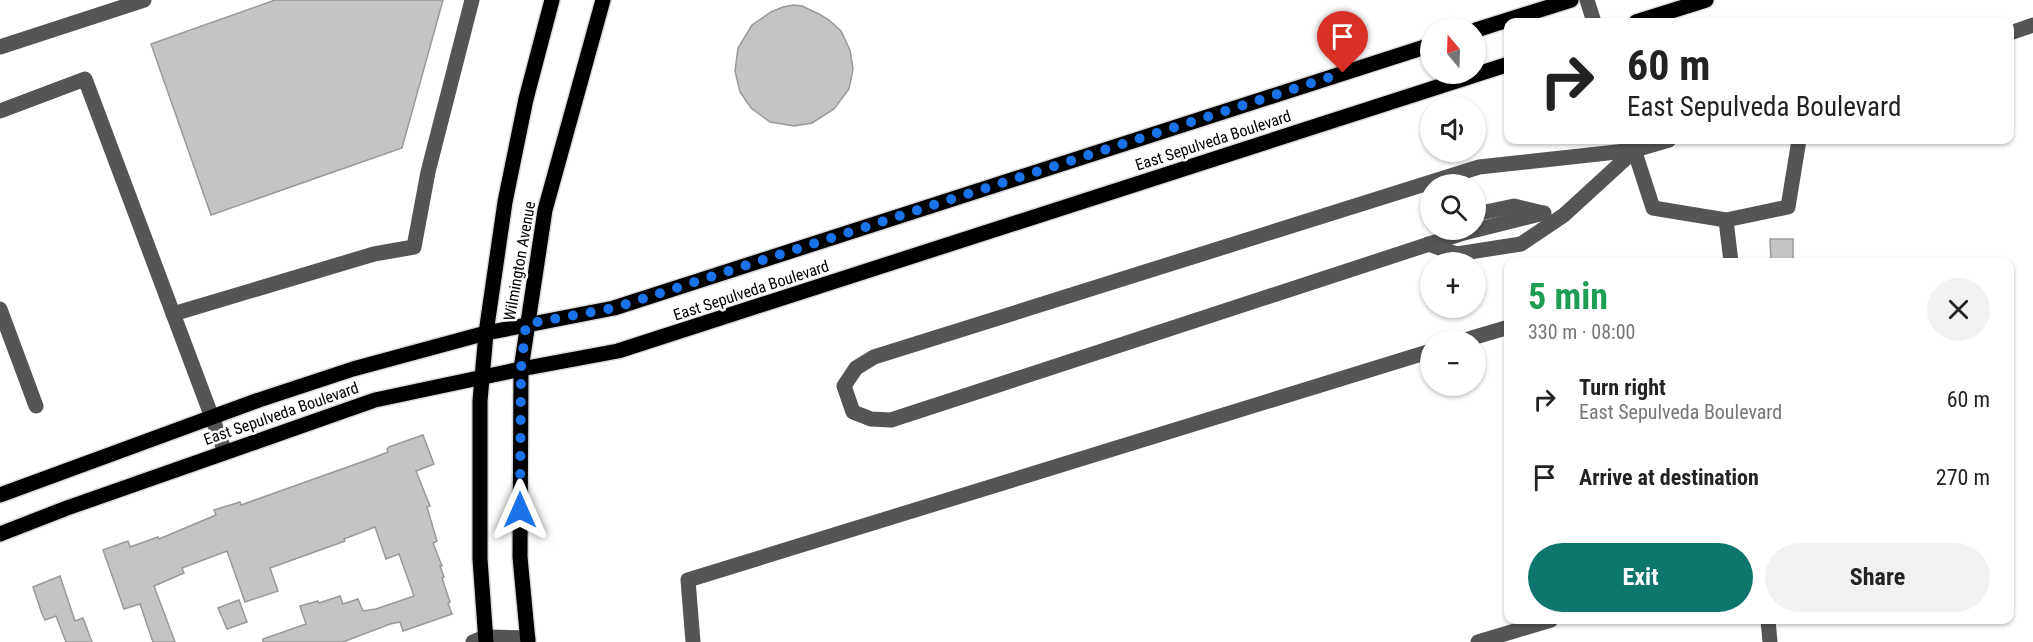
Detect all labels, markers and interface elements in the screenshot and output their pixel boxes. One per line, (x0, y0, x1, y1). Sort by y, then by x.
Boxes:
pin (1317, 11, 1368, 73)
north arrow (1420, 18, 1486, 84)
map controls (1420, 18, 1486, 396)
icon: arrive (1326, 20, 1359, 53)
text: 60 m (1627, 41, 1710, 90)
icon: right (1528, 42, 1606, 120)
text: East Sepulveda Boulevard (1627, 91, 1901, 123)
button: sound (1420, 96, 1486, 162)
street label: East Sepulveda Boulevard (1133, 106, 1293, 175)
button: search (1420, 174, 1486, 240)
street label: Wilmington Avenue (500, 200, 539, 322)
button: + (1420, 252, 1486, 318)
street label: East Sepulveda Boulevard (671, 256, 831, 325)
text: 5 min (1528, 276, 1608, 318)
button: close (1927, 278, 1990, 341)
text: 330 m · 08:00 (1528, 320, 1635, 344)
button: − (1420, 330, 1486, 396)
text: Turn right (1579, 375, 1666, 400)
street label: East Sepulveda Boulevard (201, 378, 361, 449)
icon: right (1528, 383, 1561, 416)
text: 60 m (1947, 387, 1990, 412)
text: East Sepulveda Boulevard (1579, 400, 1782, 424)
icon: arrive (1528, 461, 1561, 494)
text: Arrive at destination (1579, 465, 1759, 490)
text: 270 m (1936, 465, 1990, 490)
position arrow (488, 478, 552, 542)
button: Exit (1528, 543, 1753, 612)
button: Share (1765, 543, 1990, 612)

